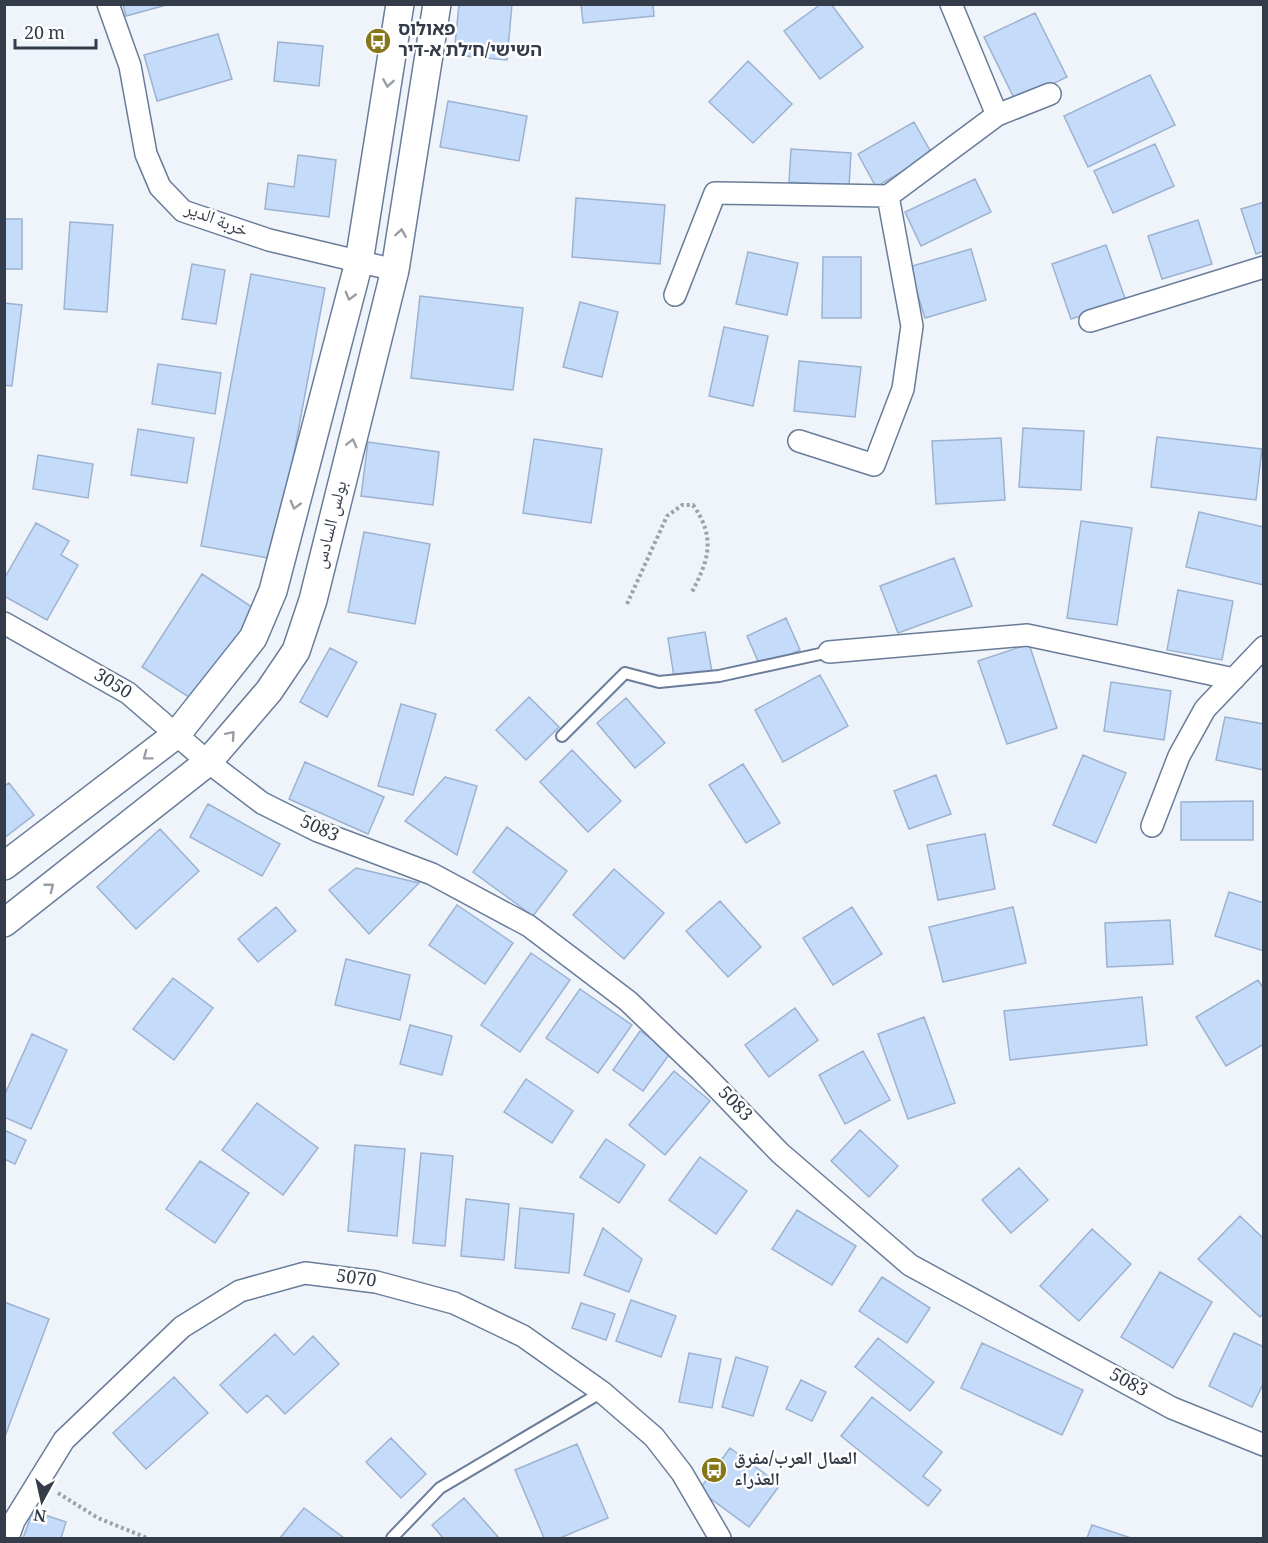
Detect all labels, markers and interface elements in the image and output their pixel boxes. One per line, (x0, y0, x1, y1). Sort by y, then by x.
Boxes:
scale bar (15, 12, 96, 50)
place label: פאולוס השישי/ח׳לת א-דיר (398, 16, 542, 67)
text: 20 m (24, 20, 65, 50)
bus stop icon: פאולוס השישי/ח׳לת א-דיר (363, 26, 393, 56)
one-way arrow (382, 78, 394, 88)
street label: خربة الدير (179, 195, 252, 247)
one-way arrow (394, 228, 406, 238)
one-way arrow (345, 290, 358, 300)
one-way arrow (344, 439, 357, 449)
street label: بولس السادس (307, 478, 357, 572)
one-way arrow (290, 499, 303, 509)
street label: 3050 (87, 662, 137, 708)
one-way arrow (224, 731, 235, 742)
one-way arrow (143, 749, 154, 760)
street label: 5083 (295, 808, 343, 852)
one-way arrow (44, 883, 55, 894)
street label: 5083 (709, 1080, 759, 1130)
street label: 5070 (334, 1262, 378, 1298)
street label: 5083 (1103, 1361, 1153, 1407)
place label: العمال العرب/مفرق العذراء (734, 1445, 857, 1496)
bus stop icon: العمال العرب/مفرق العذراء (699, 1455, 729, 1485)
north arrow (12, 1471, 72, 1531)
text: N (32, 1499, 48, 1528)

